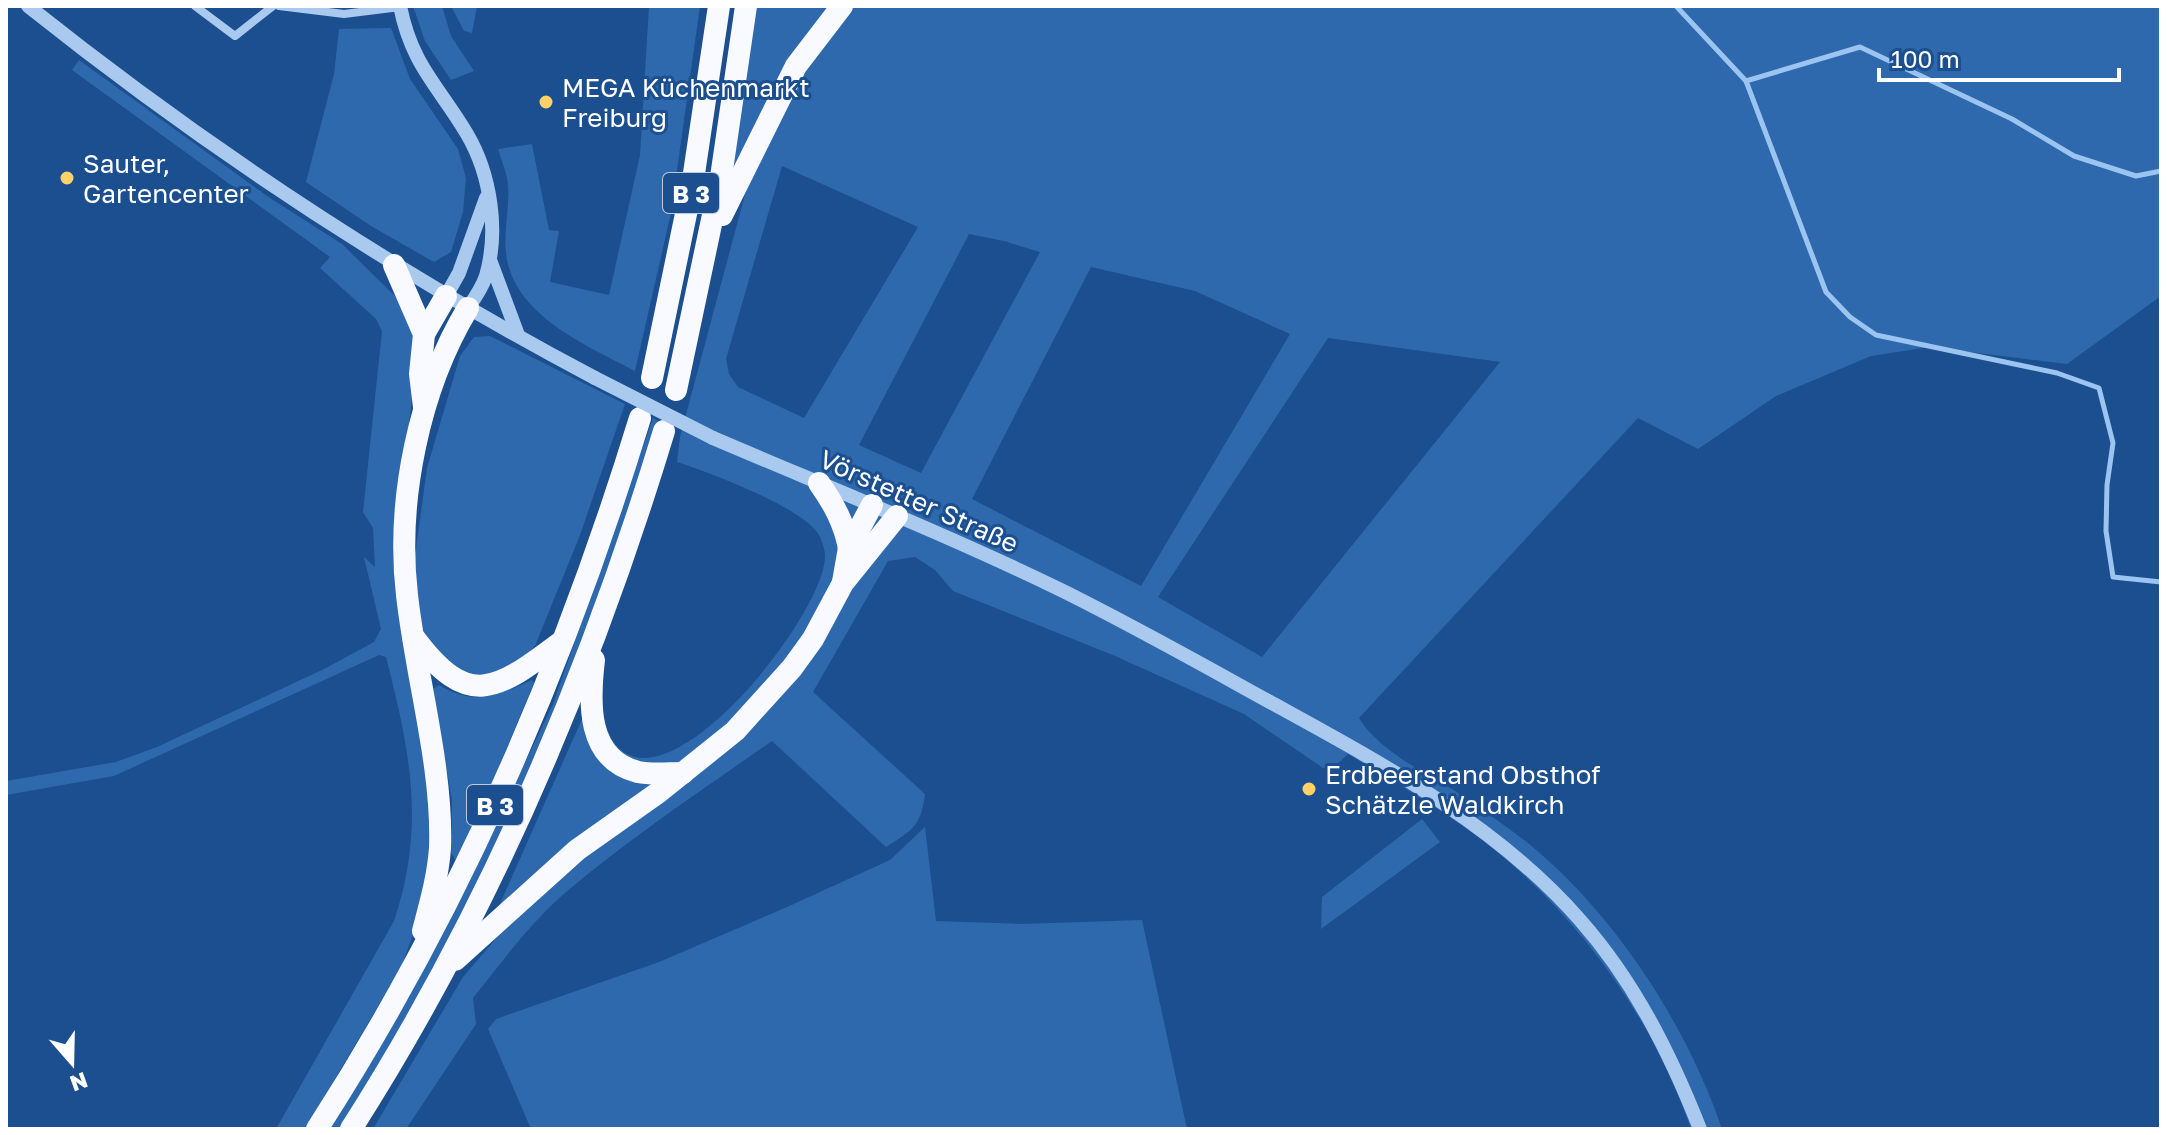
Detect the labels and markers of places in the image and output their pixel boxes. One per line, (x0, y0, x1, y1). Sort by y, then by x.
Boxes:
place label: MEGA Küchenmarkt Freiburg (562, 72, 810, 133)
marker: MEGA Küchenmarkt Freiburg (537, 93, 555, 111)
place label: Sauter, Gartencenter (83, 148, 249, 209)
marker: Sauter, Gartencenter (58, 169, 76, 187)
place label: Erdbeerstand Obsthof Schätzle Waldkirch (1325, 759, 1601, 820)
marker: Erdbeerstand Obsthof Schätzle Waldkirch (1300, 780, 1318, 798)

